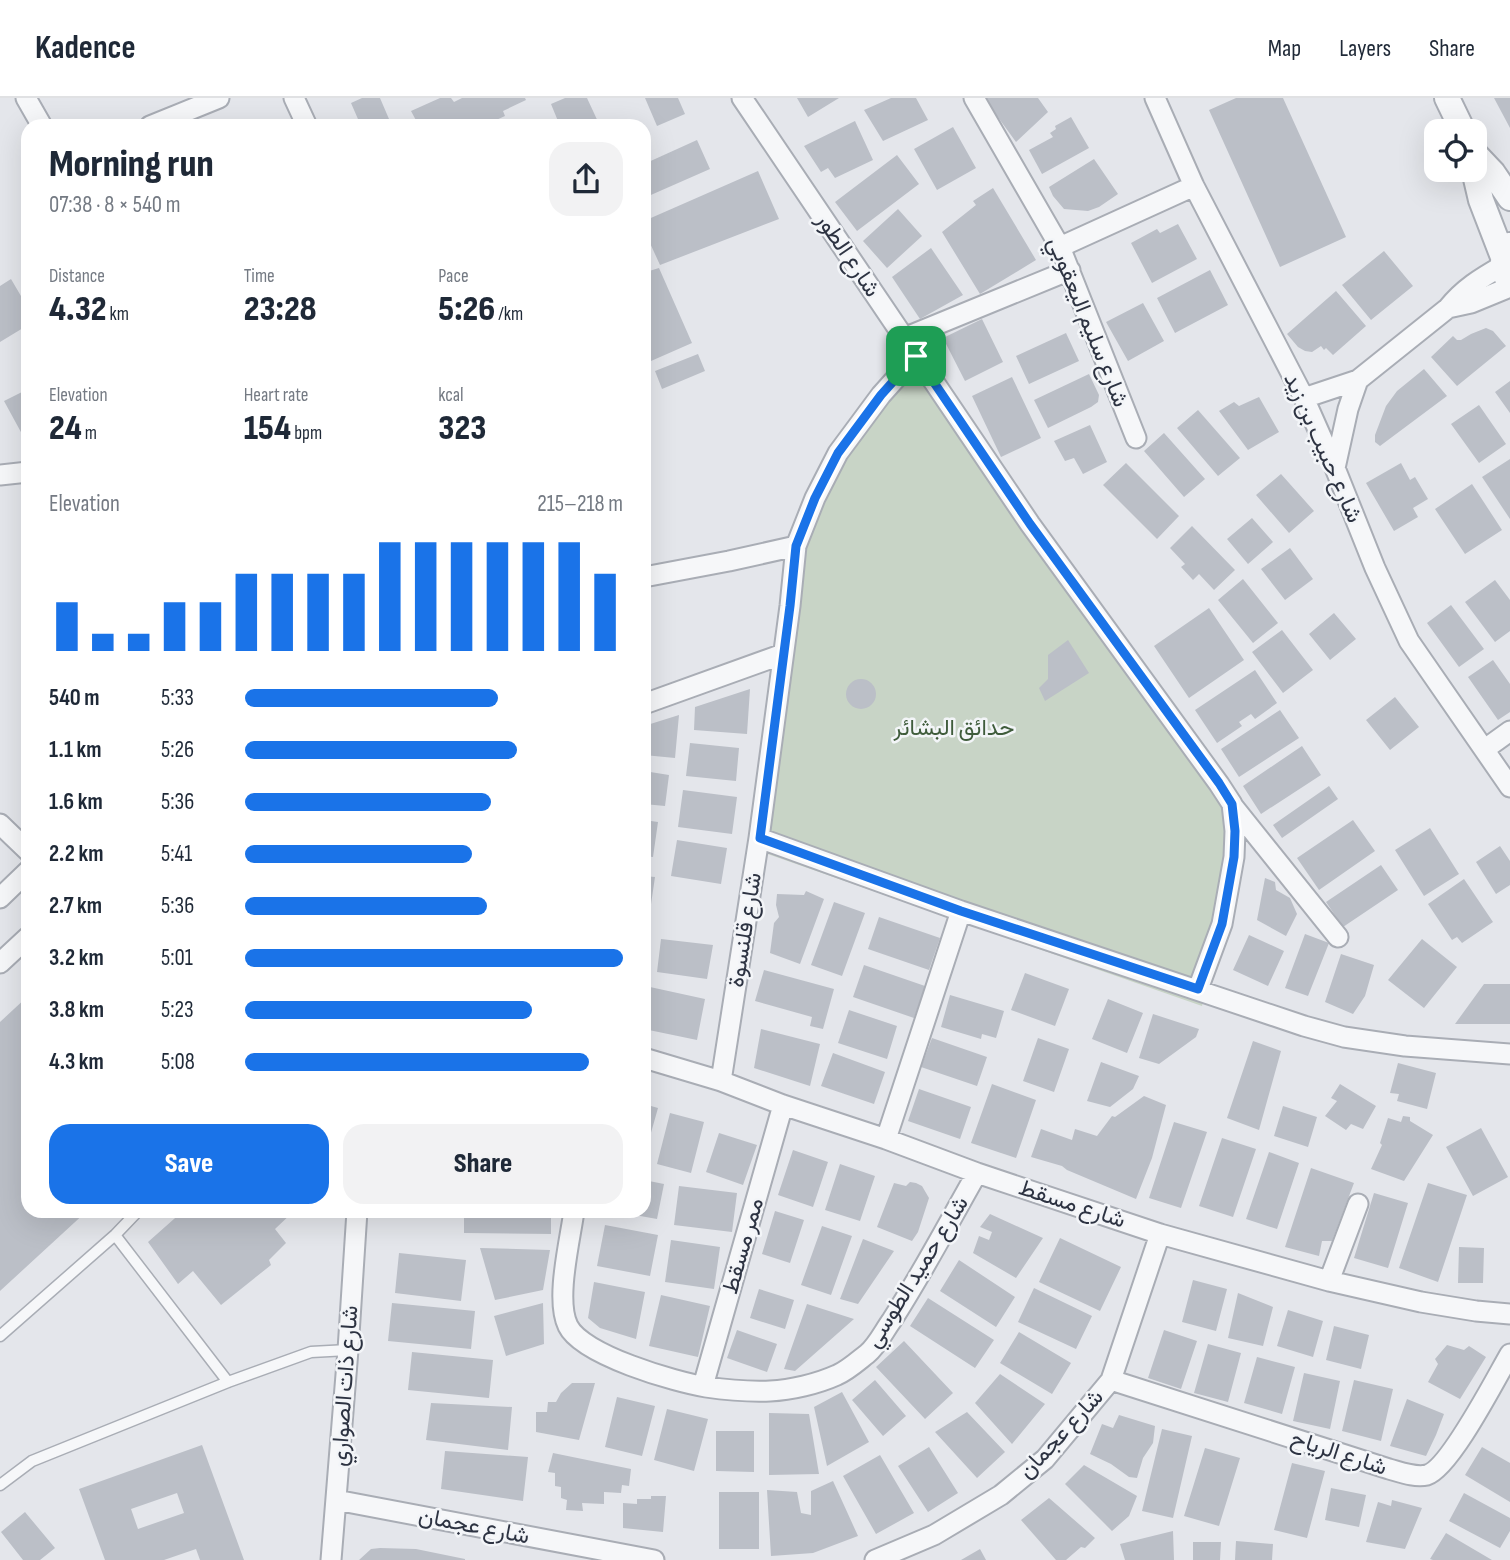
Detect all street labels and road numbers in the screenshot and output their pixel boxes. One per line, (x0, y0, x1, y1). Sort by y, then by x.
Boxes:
street label: شارع الطور (808, 207, 886, 303)
street label: شارع سليم اليعقوبي (1037, 233, 1135, 413)
street label: شارع حبيب بن زيد (1277, 369, 1369, 528)
street label: شارع قلنسوة (722, 871, 769, 990)
street label: شارع مسقط (1015, 1174, 1129, 1235)
street label: شارع حميد الطوسي (859, 1191, 978, 1355)
street label: ممر مسقط (716, 1195, 770, 1297)
street label: شارع ذات الصواري (325, 1305, 369, 1468)
street label: شارع عجمان (1012, 1383, 1110, 1485)
street label: شارع الرياح (1287, 1424, 1391, 1483)
street label: شارع عجمان (416, 1502, 532, 1551)

